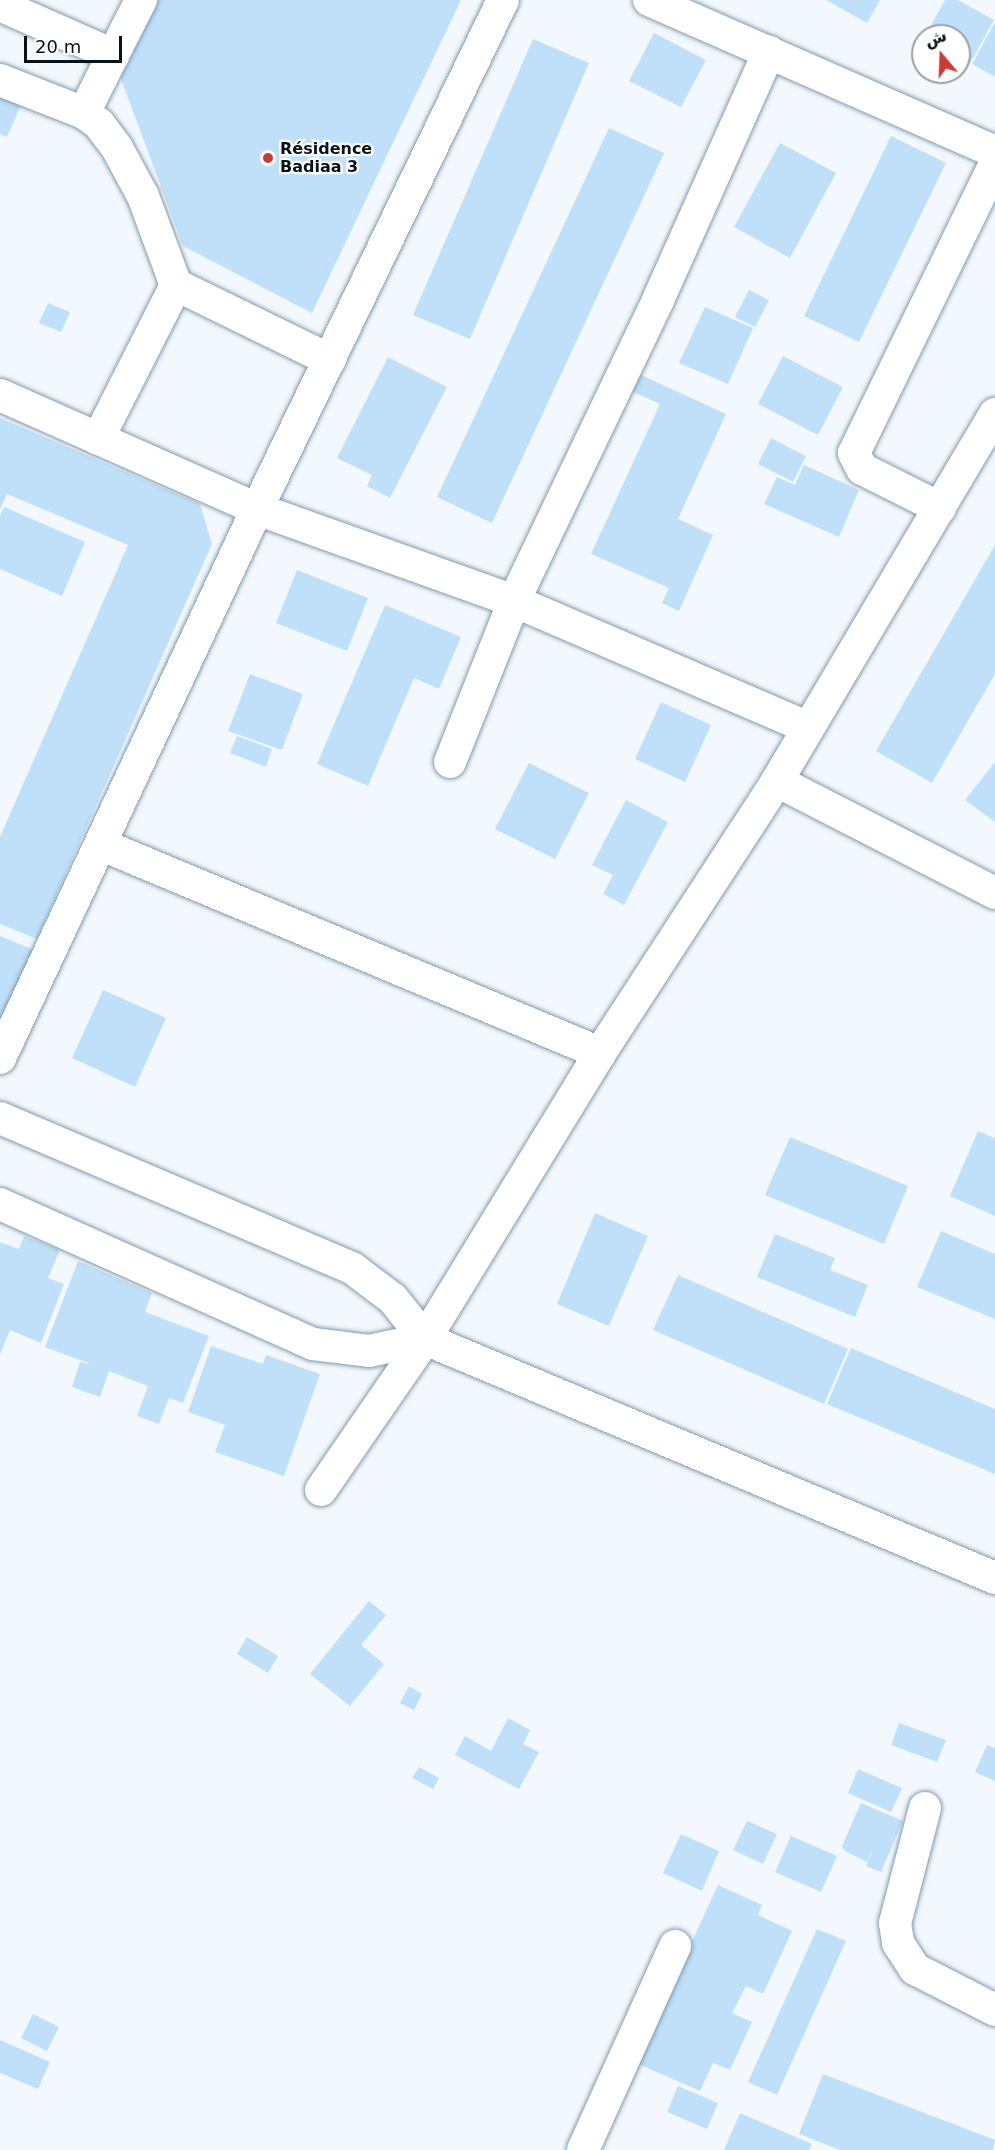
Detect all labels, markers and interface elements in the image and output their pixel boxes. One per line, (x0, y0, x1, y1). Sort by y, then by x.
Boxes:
scale bar (27, 24, 124, 62)
north arrow (911, 24, 971, 84)
text: ش (922, 26, 949, 51)
text: 20 m (35, 36, 81, 57)
place label: Résidence Badiaa 3 (280, 139, 372, 177)
marker: Résidence Badiaa 3 (261, 151, 275, 165)

